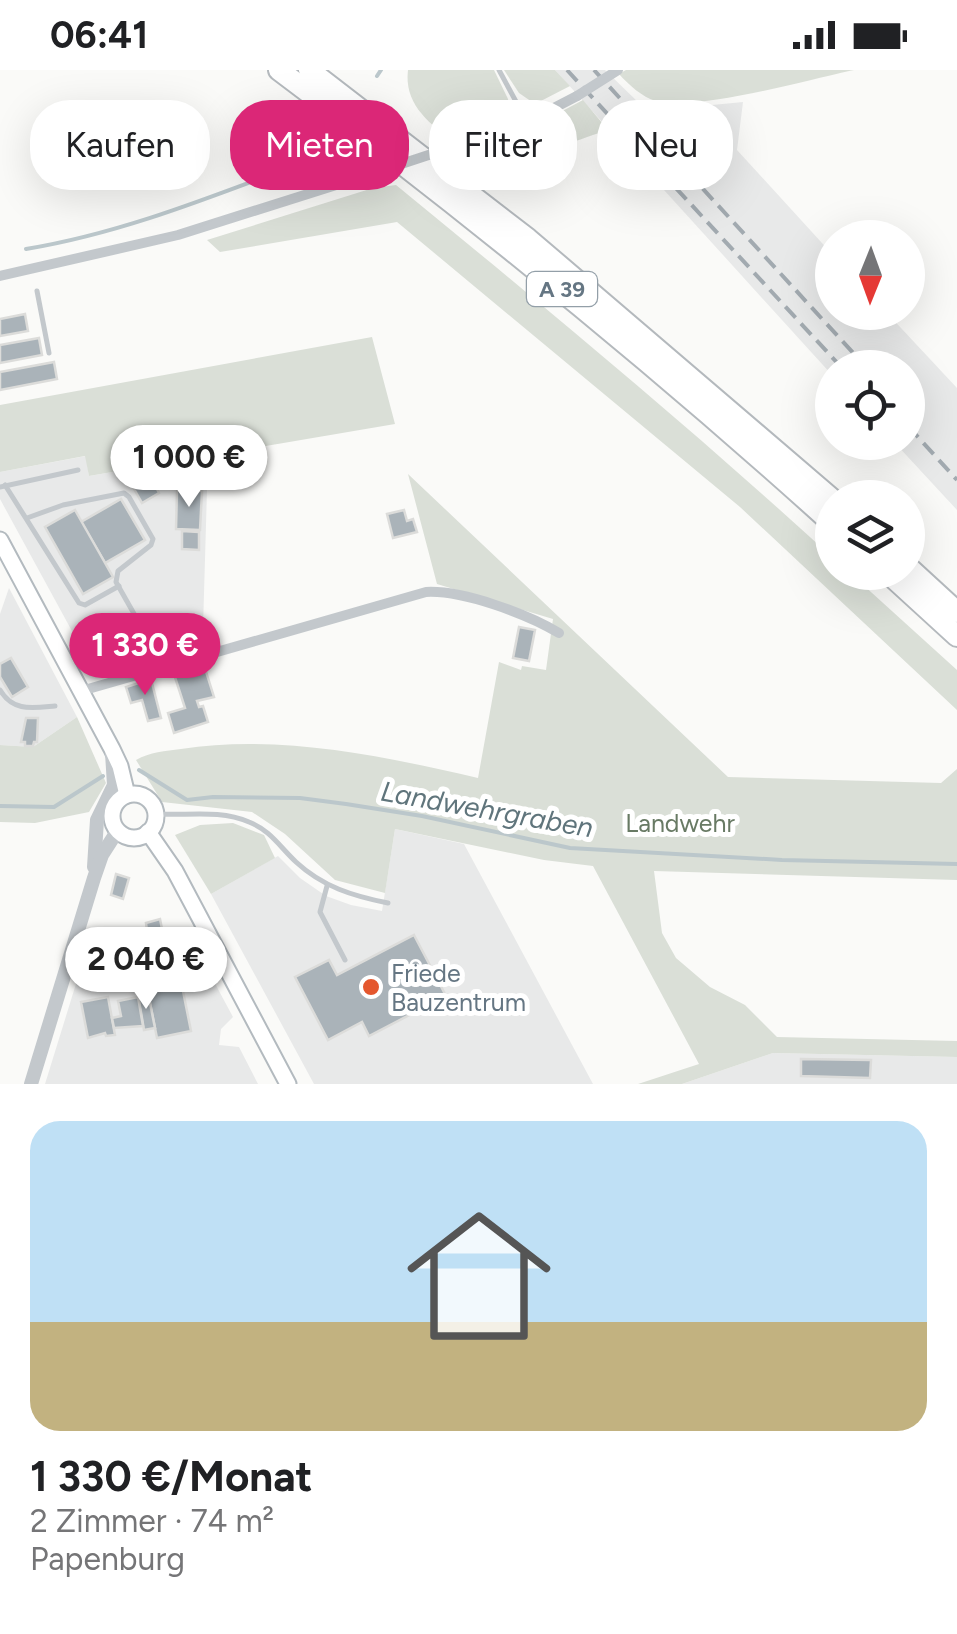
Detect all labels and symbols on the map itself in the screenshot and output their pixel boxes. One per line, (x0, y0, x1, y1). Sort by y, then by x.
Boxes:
north arrow (815, 220, 925, 330)
road number: A 39 (527, 272, 597, 306)
pin: 1 000 € (97, 425, 281, 510)
pin: 1 330 € (53, 613, 237, 698)
water label: Landwehrgraben (378, 774, 596, 844)
park label: Landwehr (625, 808, 735, 838)
pin: 2 040 € (54, 927, 238, 1012)
place label: Friede Bauzentrum (391, 958, 526, 1017)
marker: Friede Bauzentrum (360, 976, 382, 998)

